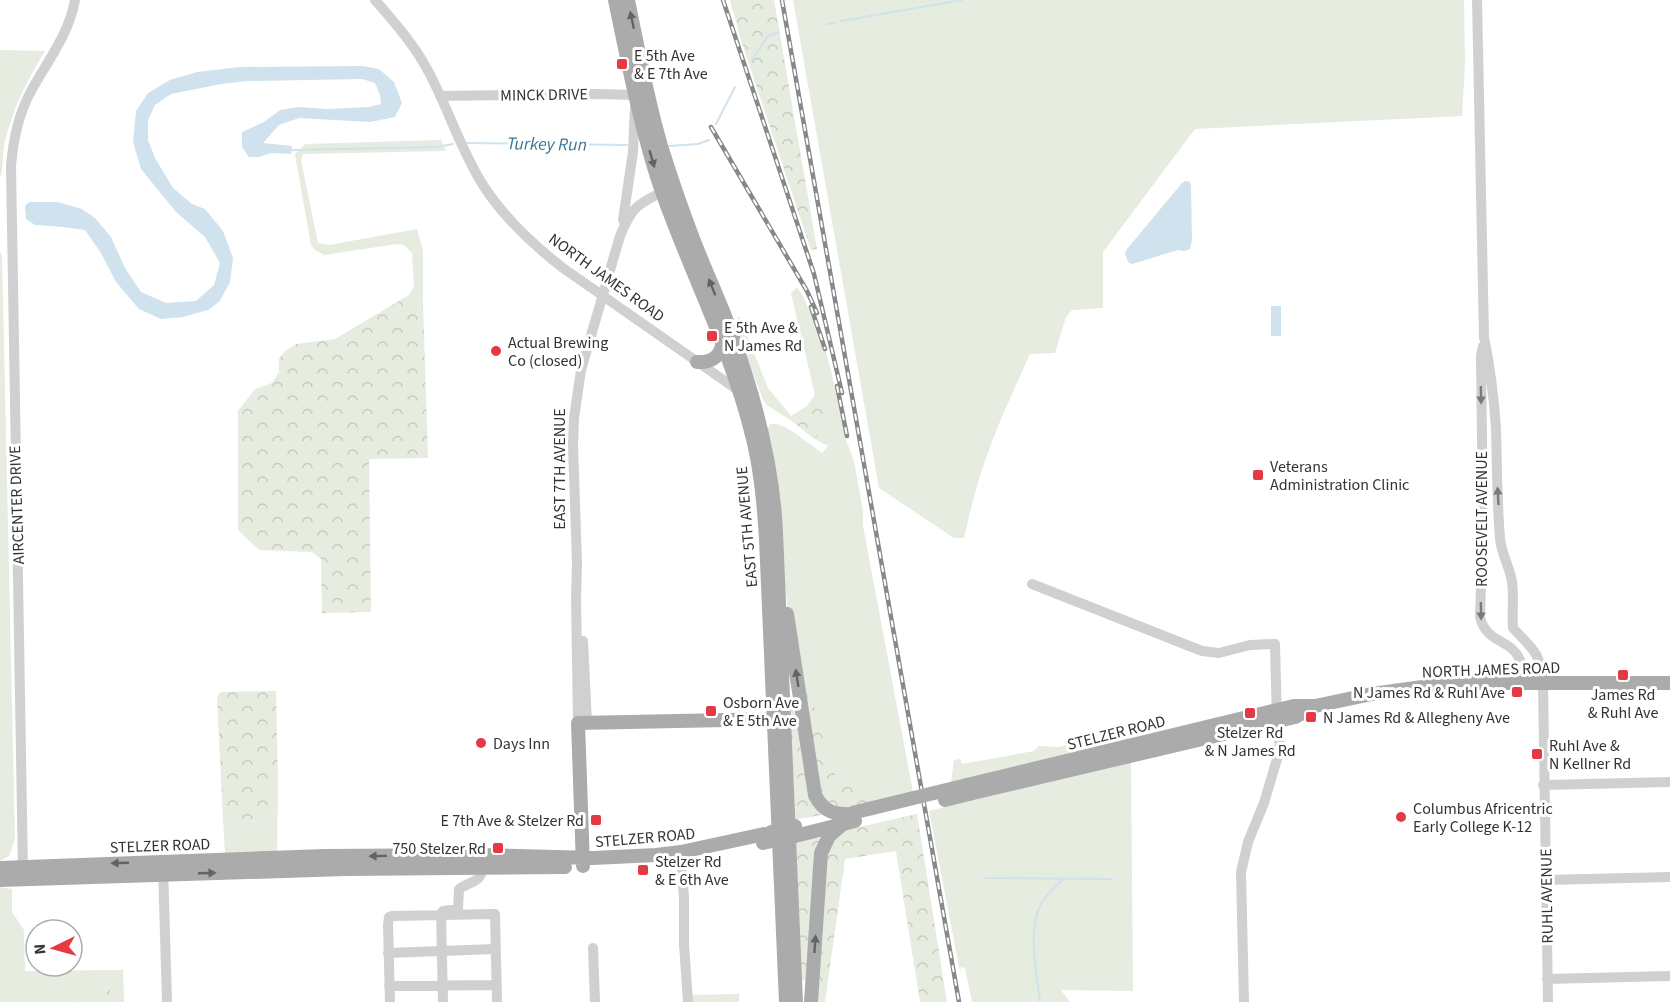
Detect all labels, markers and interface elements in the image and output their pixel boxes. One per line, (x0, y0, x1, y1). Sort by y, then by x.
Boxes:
one-way arrow (627, 10, 636, 29)
place label: E 5th Ave & E 7th Ave (634, 45, 708, 85)
marker: E 5th Ave & E 7th Ave (615, 57, 629, 71)
street label: MINCK DRIVE (500, 83, 588, 107)
water label: Turkey Run (507, 131, 587, 158)
one-way arrow (648, 150, 657, 168)
street label: NORTH JAMES ROAD (544, 228, 669, 327)
one-way arrow (707, 277, 717, 295)
place label: E 5th Ave & N James Rd (724, 317, 802, 357)
marker: E 5th Ave & N James Rd (705, 329, 719, 343)
place label: Actual Brewing Co (closed) (508, 332, 608, 372)
marker: Actual Brewing Co (closed) (489, 344, 503, 358)
one-way arrow (1476, 385, 1486, 404)
street label: EAST 7TH AVENUE (549, 408, 571, 530)
street label: AIRCENTER DRIVE (4, 445, 30, 565)
street label: ROOSEVELT AVENUE (1471, 451, 1493, 587)
place label: Veterans Administration Clinic (1270, 456, 1409, 496)
street label: EAST 5TH AVENUE (731, 465, 763, 588)
marker: Veterans Administration Clinic (1251, 468, 1265, 482)
one-way arrow (1494, 487, 1503, 506)
one-way arrow (1476, 601, 1486, 620)
street label: NORTH JAMES ROAD (1422, 657, 1561, 683)
marker: James Rd & Ruhl Ave (1616, 668, 1630, 682)
one-way arrow (792, 669, 801, 688)
place label: N James Rd & Ruhl Ave (1353, 682, 1505, 704)
place label: James Rd & Ruhl Ave (1588, 684, 1658, 724)
marker: N James Rd & Ruhl Ave (1510, 685, 1524, 699)
place label: Osborn Ave & E 5th Ave (723, 692, 799, 732)
marker: Osborn Ave & E 5th Ave (704, 704, 718, 718)
marker: Stelzer Rd & N James Rd (1243, 706, 1257, 720)
place label: N James Rd & Allegheny Ave (1323, 707, 1510, 729)
street label: STELZER ROAD (1065, 710, 1168, 756)
marker: N James Rd & Allegheny Ave (1304, 710, 1318, 724)
place label: Stelzer Rd & N James Rd (1204, 722, 1296, 762)
place label: Days Inn (493, 733, 550, 755)
place label: Ruhl Ave & N Kellner Rd (1549, 735, 1631, 775)
marker: Days Inn (474, 736, 488, 750)
marker: Ruhl Ave & N Kellner Rd (1530, 747, 1544, 761)
place label: Columbus Africentric Early College K-12 (1413, 798, 1553, 838)
place label: E 7th Ave & Stelzer Rd (441, 810, 584, 832)
marker: Columbus Africentric Early College K-12 (1394, 810, 1408, 824)
marker: E 7th Ave & Stelzer Rd (589, 813, 603, 827)
street label: STELZER ROAD (594, 823, 696, 853)
street label: STELZER ROAD (109, 833, 211, 859)
place label: 750 Stelzer Rd (392, 838, 486, 860)
marker: 750 Stelzer Rd (491, 841, 505, 855)
street label: RUHL AVENUE (1535, 848, 1559, 944)
one-way arrow (368, 851, 387, 860)
place label: Stelzer Rd & E 6th Ave (655, 851, 729, 891)
one-way arrow (110, 859, 129, 868)
marker: Stelzer Rd & E 6th Ave (636, 863, 650, 877)
one-way arrow (198, 868, 217, 878)
north arrow (24, 918, 84, 978)
one-way arrow (810, 934, 819, 953)
text: N (29, 943, 51, 955)

